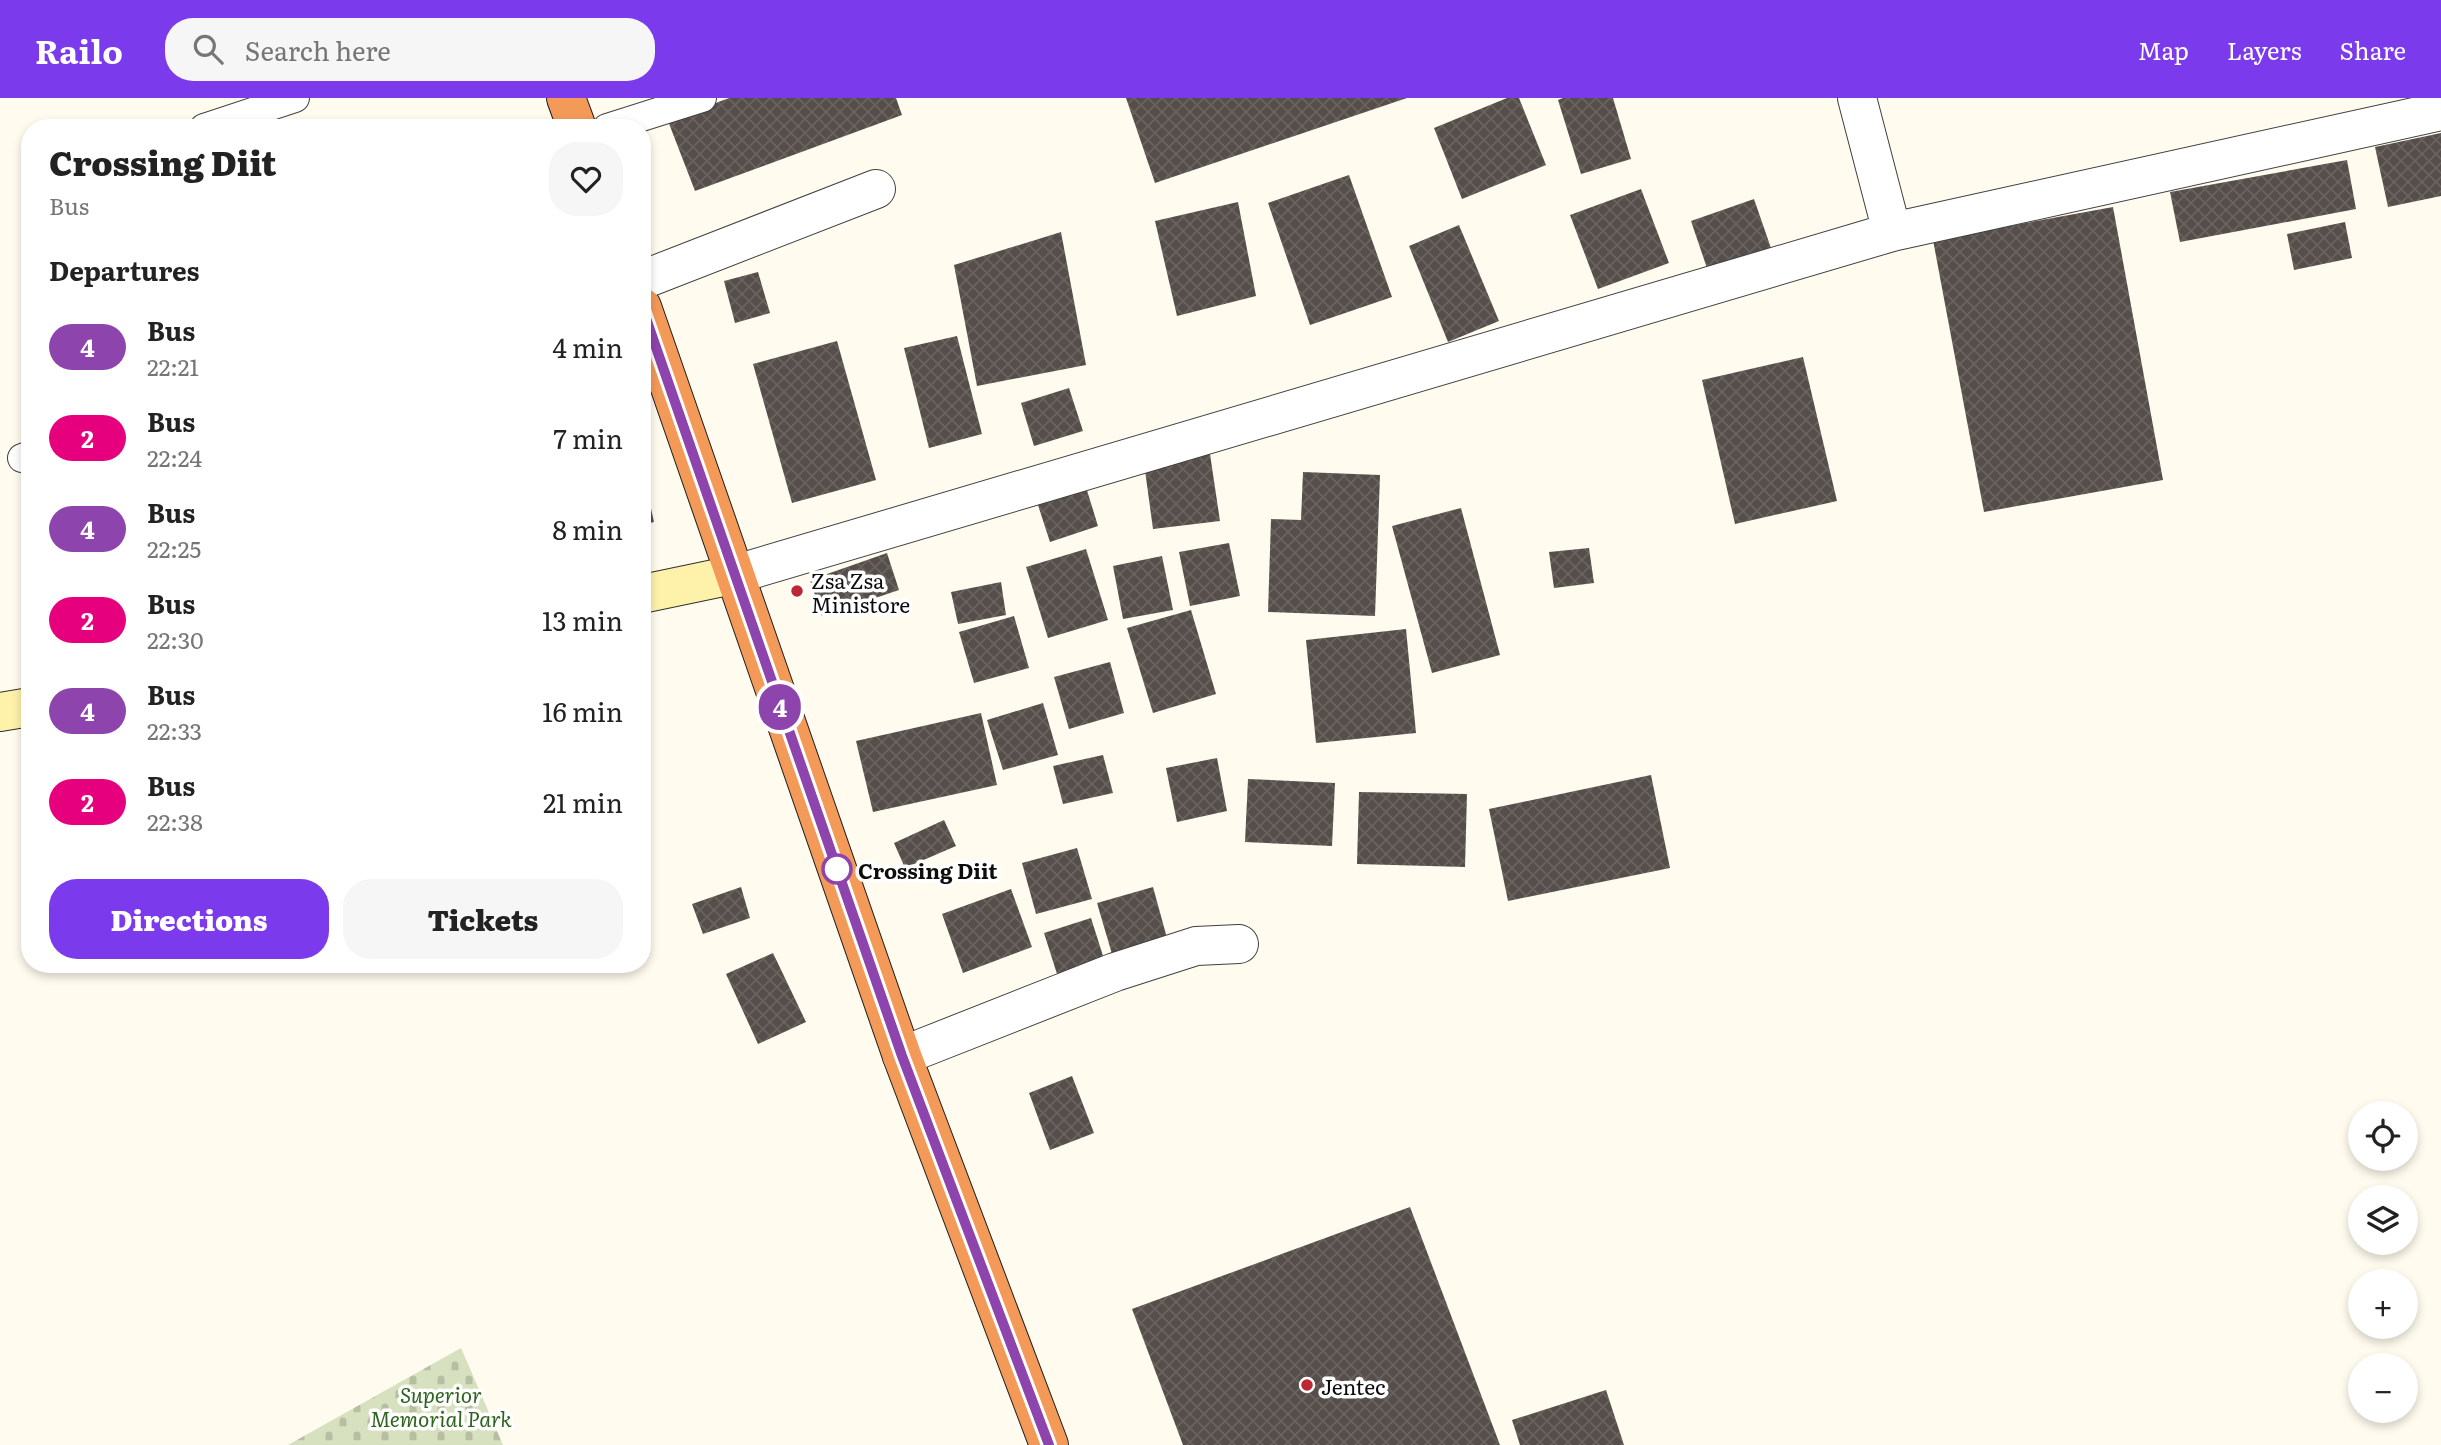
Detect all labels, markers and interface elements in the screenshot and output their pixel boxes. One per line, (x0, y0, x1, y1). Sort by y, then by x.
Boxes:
search box (165, 18, 655, 81)
text: Railo (35, 25, 123, 74)
icon: search (189, 30, 227, 68)
text: Search here (245, 30, 391, 69)
text: Map (2138, 32, 2189, 67)
text: Layers (2227, 32, 2301, 67)
text: Share (2339, 32, 2406, 67)
text: Crossing Diit (49, 137, 276, 186)
button: heart (549, 142, 623, 216)
text: Bus (49, 188, 89, 222)
text: Departures (49, 250, 200, 289)
text: Bus (147, 310, 195, 349)
text: 4 min (552, 327, 623, 366)
text: 4 (80, 329, 95, 364)
text: 22:21 (147, 349, 199, 383)
text: Bus (147, 401, 195, 440)
text: 7 min (554, 418, 623, 457)
text: 2 (81, 420, 94, 455)
text: 22:24 (147, 440, 202, 474)
text: Bus (147, 492, 195, 531)
text: 8 min (552, 509, 623, 548)
text: 4 (80, 511, 95, 546)
text: 22:25 (147, 531, 201, 565)
place label: Zsa Zsa Ministore (811, 564, 910, 619)
text: Bus (147, 583, 195, 622)
marker: Zsa Zsa Ministore (789, 583, 805, 599)
text: 13 min (542, 600, 623, 639)
text: 2 (81, 602, 94, 637)
text: 22:30 (147, 622, 204, 656)
text: Bus (147, 674, 195, 713)
line badge: 4 (757, 684, 803, 730)
text: 4 (773, 689, 787, 724)
text: 16 min (542, 691, 623, 730)
text: 4 (80, 693, 95, 728)
text: 22:33 (147, 713, 202, 747)
text: Bus (147, 765, 195, 804)
text: 21 min (543, 782, 623, 821)
text: 2 (81, 784, 94, 819)
text: 22:38 (147, 804, 203, 838)
marker: Crossing Diit (822, 854, 852, 884)
place label: Crossing Diit (858, 854, 998, 885)
button: Directions (49, 879, 329, 959)
button: Tickets (343, 879, 623, 959)
map controls (2348, 1101, 2418, 1423)
button: locate (2348, 1101, 2418, 1171)
button: layers (2348, 1185, 2418, 1255)
button: + (2348, 1269, 2418, 1339)
button: − (2348, 1353, 2418, 1423)
place label: Jentec (1321, 1370, 1386, 1401)
marker: Jentec (1299, 1377, 1315, 1393)
park label: Superior Memorial Park (370, 1378, 512, 1433)

